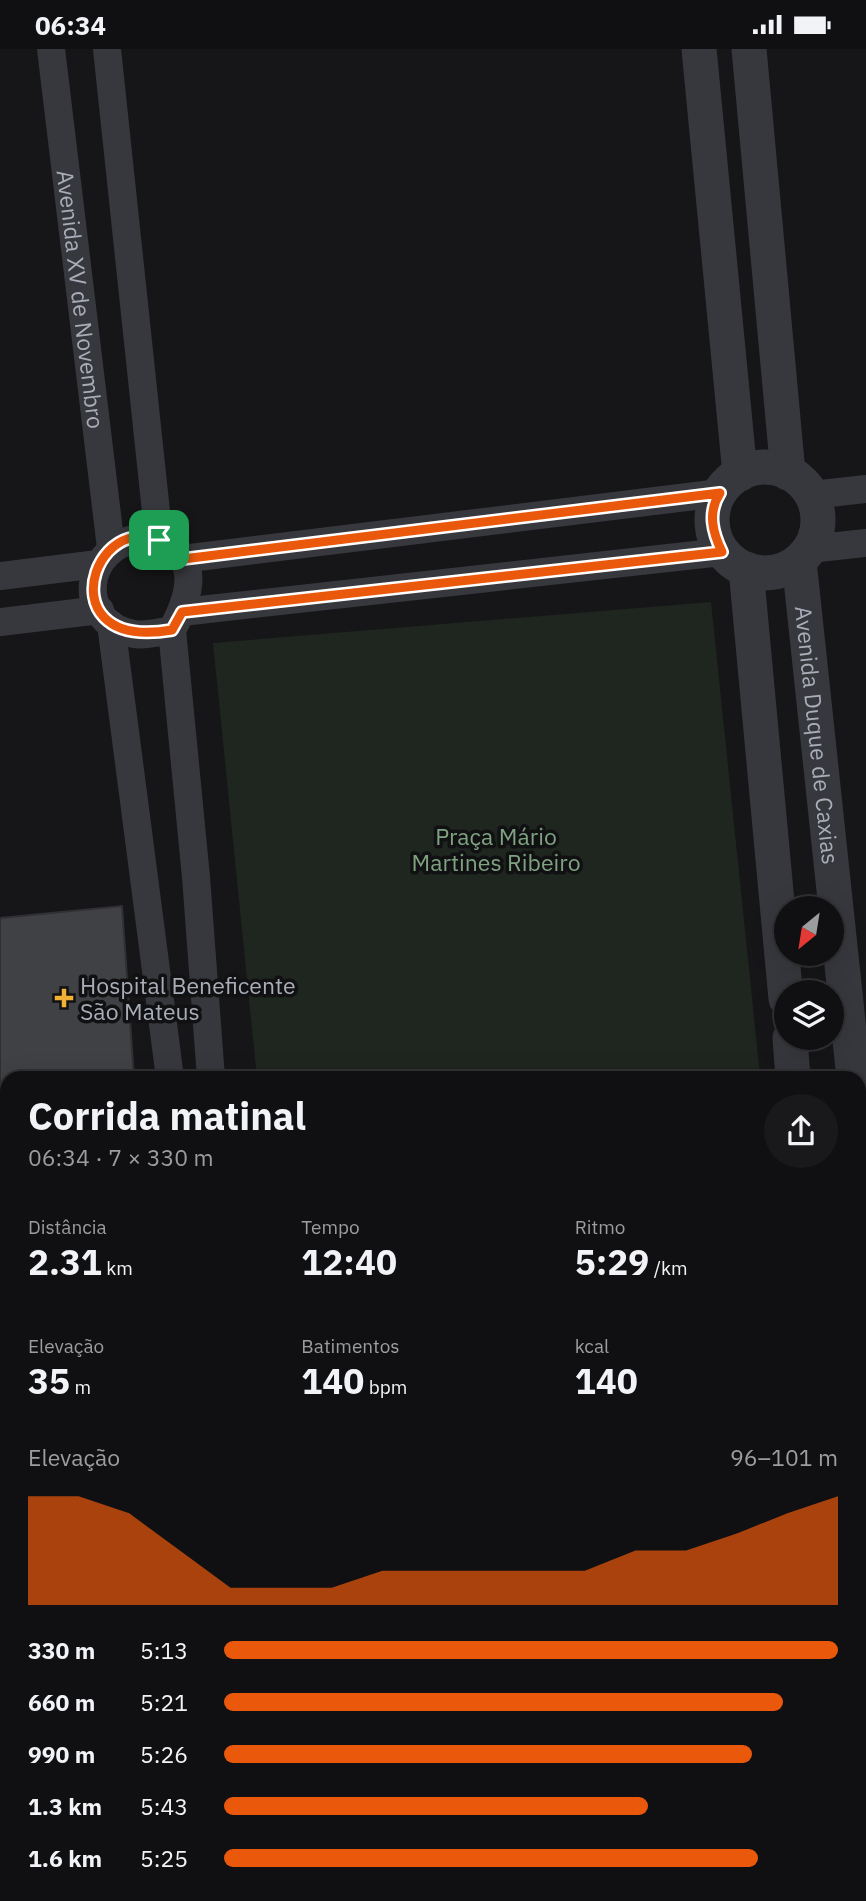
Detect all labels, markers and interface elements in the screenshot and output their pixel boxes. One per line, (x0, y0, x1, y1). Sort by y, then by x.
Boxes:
text: 06:34 (35, 8, 106, 42)
street label: Avenida XV de Novembro (51, 168, 112, 430)
pin (129, 510, 189, 570)
icon: arrive (140, 521, 178, 559)
street label: Avenida Duque de Caxias (789, 604, 846, 866)
park label: Praça Mário Martines Ribeiro (411, 821, 581, 877)
north arrow (774, 896, 844, 966)
map controls (774, 896, 844, 1050)
place label: Hospital Beneficente São Mateus (80, 970, 296, 1026)
button: layers (774, 980, 844, 1050)
marker: Hospital Beneficente São Mateus (54, 988, 74, 1008)
text: Corrida matinal (28, 1091, 306, 1140)
button: share (764, 1094, 838, 1168)
text: 06:34 · 7 × 330 m (28, 1142, 214, 1172)
text: Distância (28, 1215, 107, 1239)
text: Tempo (301, 1215, 360, 1239)
text: Ritmo (575, 1215, 625, 1239)
text: 2.31 (28, 1239, 102, 1285)
text: 12:40 (301, 1239, 397, 1285)
text: 5:29 (575, 1239, 649, 1285)
text: km (102, 1256, 133, 1280)
text: /km (649, 1256, 688, 1280)
text: Elevação (28, 1334, 104, 1358)
text: Batimentos (301, 1334, 400, 1358)
text: kcal (575, 1334, 609, 1358)
text: 35 (28, 1358, 70, 1404)
text: 140 (301, 1358, 364, 1404)
text: 140 (575, 1358, 638, 1404)
text: m (70, 1375, 91, 1399)
text: bpm (364, 1375, 407, 1399)
text: Elevação (28, 1442, 120, 1472)
text: 96–101 m (730, 1442, 838, 1472)
text: 330 m (28, 1635, 95, 1665)
text: 5:13 (140, 1635, 188, 1665)
text: 660 m (28, 1687, 95, 1717)
text: 5:21 (140, 1687, 188, 1717)
text: 990 m (28, 1739, 95, 1769)
text: 5:26 (140, 1739, 188, 1769)
text: 1.3 km (28, 1791, 102, 1821)
text: 5:43 (140, 1791, 188, 1821)
text: 1.6 km (28, 1843, 102, 1873)
text: 5:25 (140, 1843, 188, 1873)

